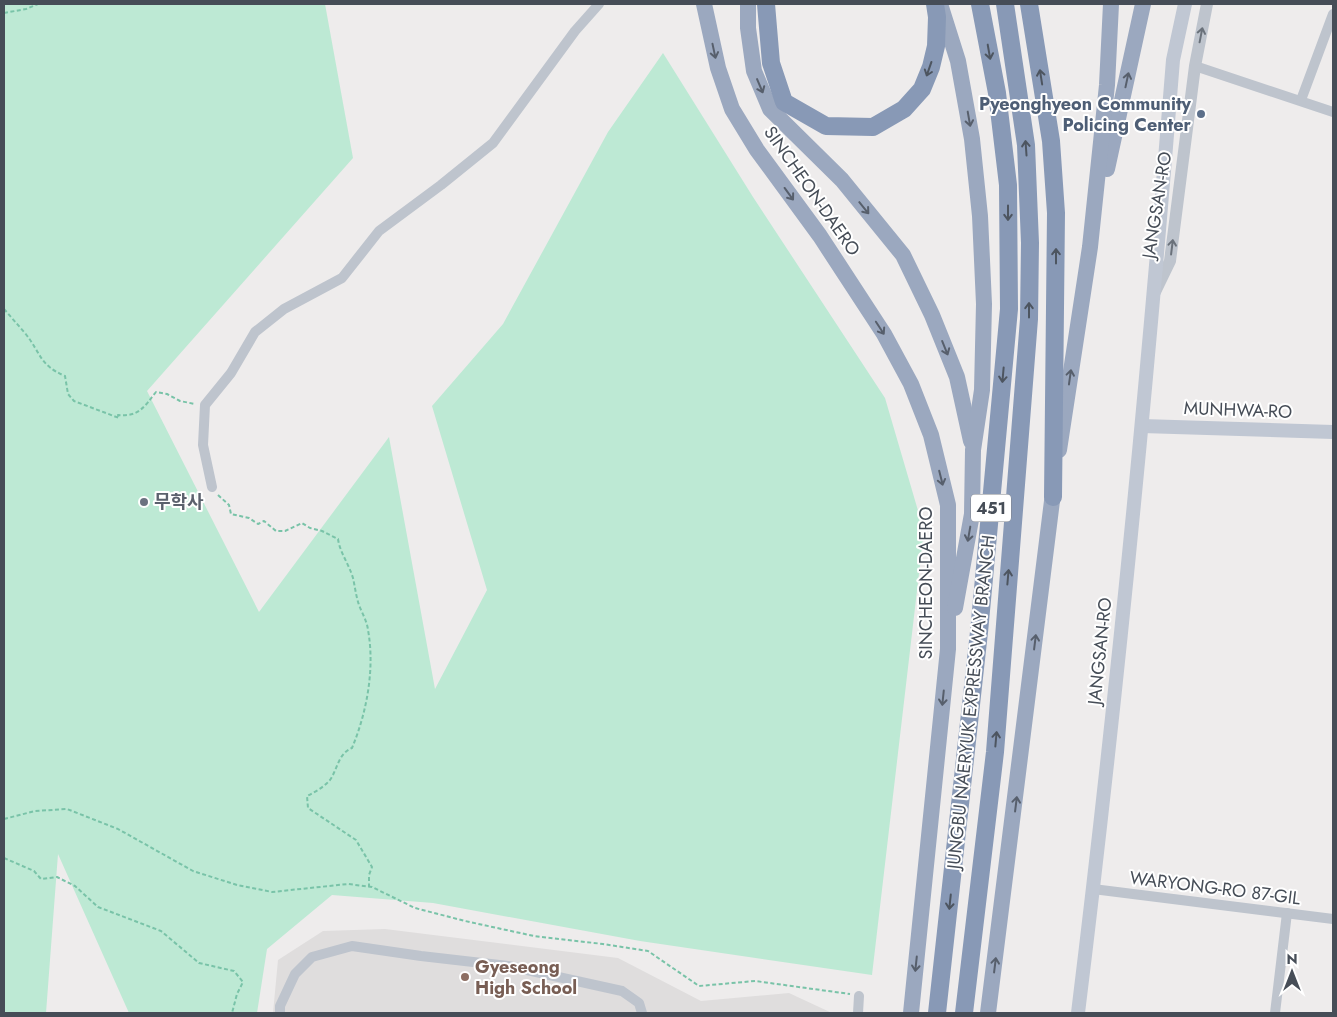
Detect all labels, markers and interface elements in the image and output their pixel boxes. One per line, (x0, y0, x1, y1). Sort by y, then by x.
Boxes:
one-way arrow (1197, 27, 1206, 43)
one-way arrow (710, 43, 719, 59)
one-way arrow (985, 43, 995, 59)
one-way arrow (924, 61, 934, 77)
one-way arrow (1036, 69, 1046, 85)
one-way arrow (1123, 72, 1132, 88)
one-way arrow (756, 78, 765, 93)
place label: Pyeonghyeon Community Policing Center (979, 91, 1192, 138)
marker: Pyeonghyeon Community Policing Center (1195, 108, 1207, 120)
one-way arrow (964, 110, 974, 126)
street label: SINCHEON-DAERO (757, 121, 867, 261)
one-way arrow (1022, 140, 1031, 156)
street label: JANGSAN-RO (1135, 150, 1178, 262)
one-way arrow (784, 187, 794, 201)
one-way arrow (859, 201, 870, 214)
one-way arrow (1003, 204, 1013, 220)
one-way arrow (1167, 240, 1177, 256)
one-way arrow (1051, 248, 1061, 264)
one-way arrow (1024, 302, 1034, 318)
one-way arrow (875, 321, 885, 335)
one-way arrow (941, 340, 950, 355)
one-way arrow (999, 367, 1008, 383)
one-way arrow (1065, 370, 1075, 386)
street label: MUNHWA-RO (1183, 395, 1293, 425)
one-way arrow (937, 469, 946, 485)
place label: 무학사 (154, 489, 204, 515)
road number: 451 (971, 494, 1011, 522)
marker: 무학사 (138, 496, 150, 508)
street label: SINCHEON-DAERO (913, 506, 939, 660)
one-way arrow (963, 525, 973, 541)
street label: JUNGBU NAERYUK EXPRESSWAY BRANCH (940, 534, 1001, 872)
one-way arrow (1003, 569, 1013, 585)
street label: JANGSAN-RO (1081, 596, 1119, 708)
one-way arrow (1030, 635, 1040, 651)
one-way arrow (938, 689, 948, 705)
one-way arrow (991, 731, 1000, 747)
one-way arrow (1011, 796, 1021, 812)
street label: WARYONG-RO 87-GIL (1128, 865, 1302, 911)
one-way arrow (945, 894, 955, 910)
north arrow (1267, 947, 1317, 997)
text: N (1286, 949, 1298, 969)
place label: Gyeseong High School (475, 954, 577, 1001)
one-way arrow (911, 956, 921, 972)
one-way arrow (990, 957, 1000, 973)
marker: Gyeseong High School (459, 971, 471, 983)

